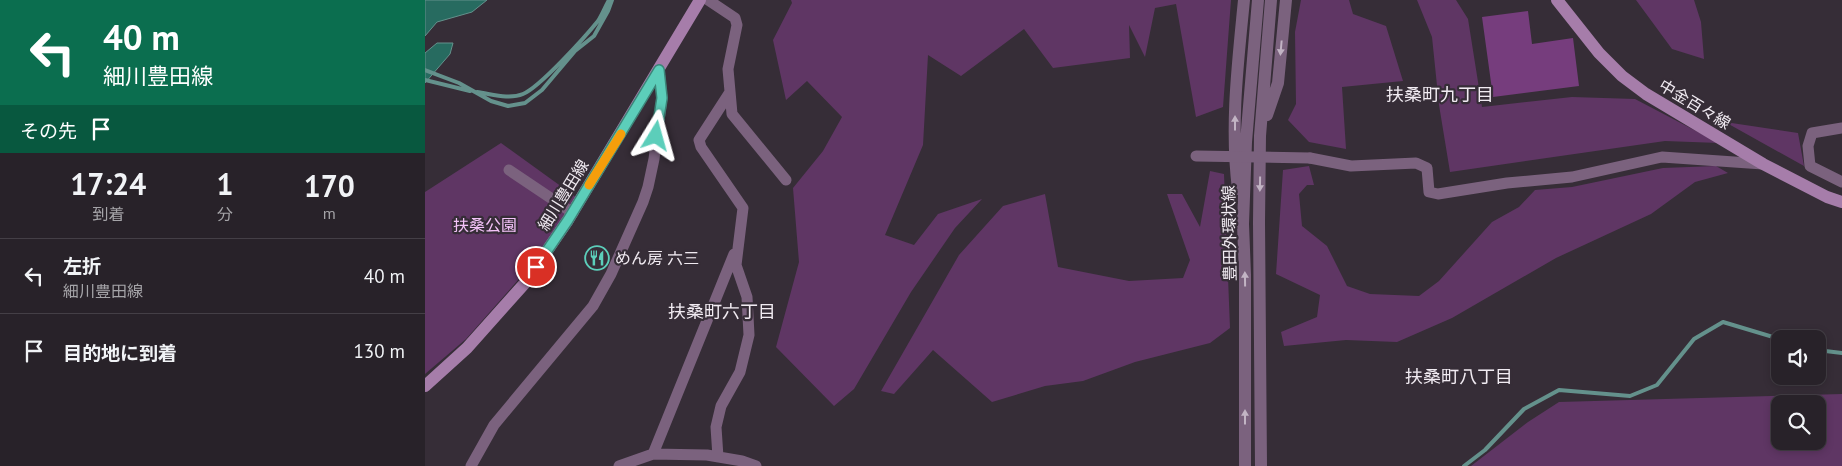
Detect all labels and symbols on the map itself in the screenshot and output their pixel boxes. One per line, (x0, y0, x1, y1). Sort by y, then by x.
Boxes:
one-way arrow (1277, 41, 1285, 57)
street label: 中金百々線 (1656, 75, 1734, 133)
district label: 扶桑町九丁目 (1386, 83, 1494, 106)
position arrow (629, 109, 681, 161)
one-way arrow (1231, 114, 1239, 130)
street label: 細川豊田線 (533, 156, 593, 234)
one-way arrow (1256, 176, 1264, 192)
street label: 豊田外環状線 (1218, 185, 1240, 281)
park label: 扶桑公園 (453, 215, 517, 235)
restaurant icon: めん房 六三 (584, 245, 610, 271)
pin (515, 246, 557, 288)
place label: めん房 六三 (615, 248, 699, 268)
one-way arrow (1241, 271, 1249, 287)
district label: 扶桑町六丁目 (668, 300, 776, 323)
district label: 扶桑町八丁目 (1405, 365, 1513, 388)
one-way arrow (1241, 409, 1249, 425)

